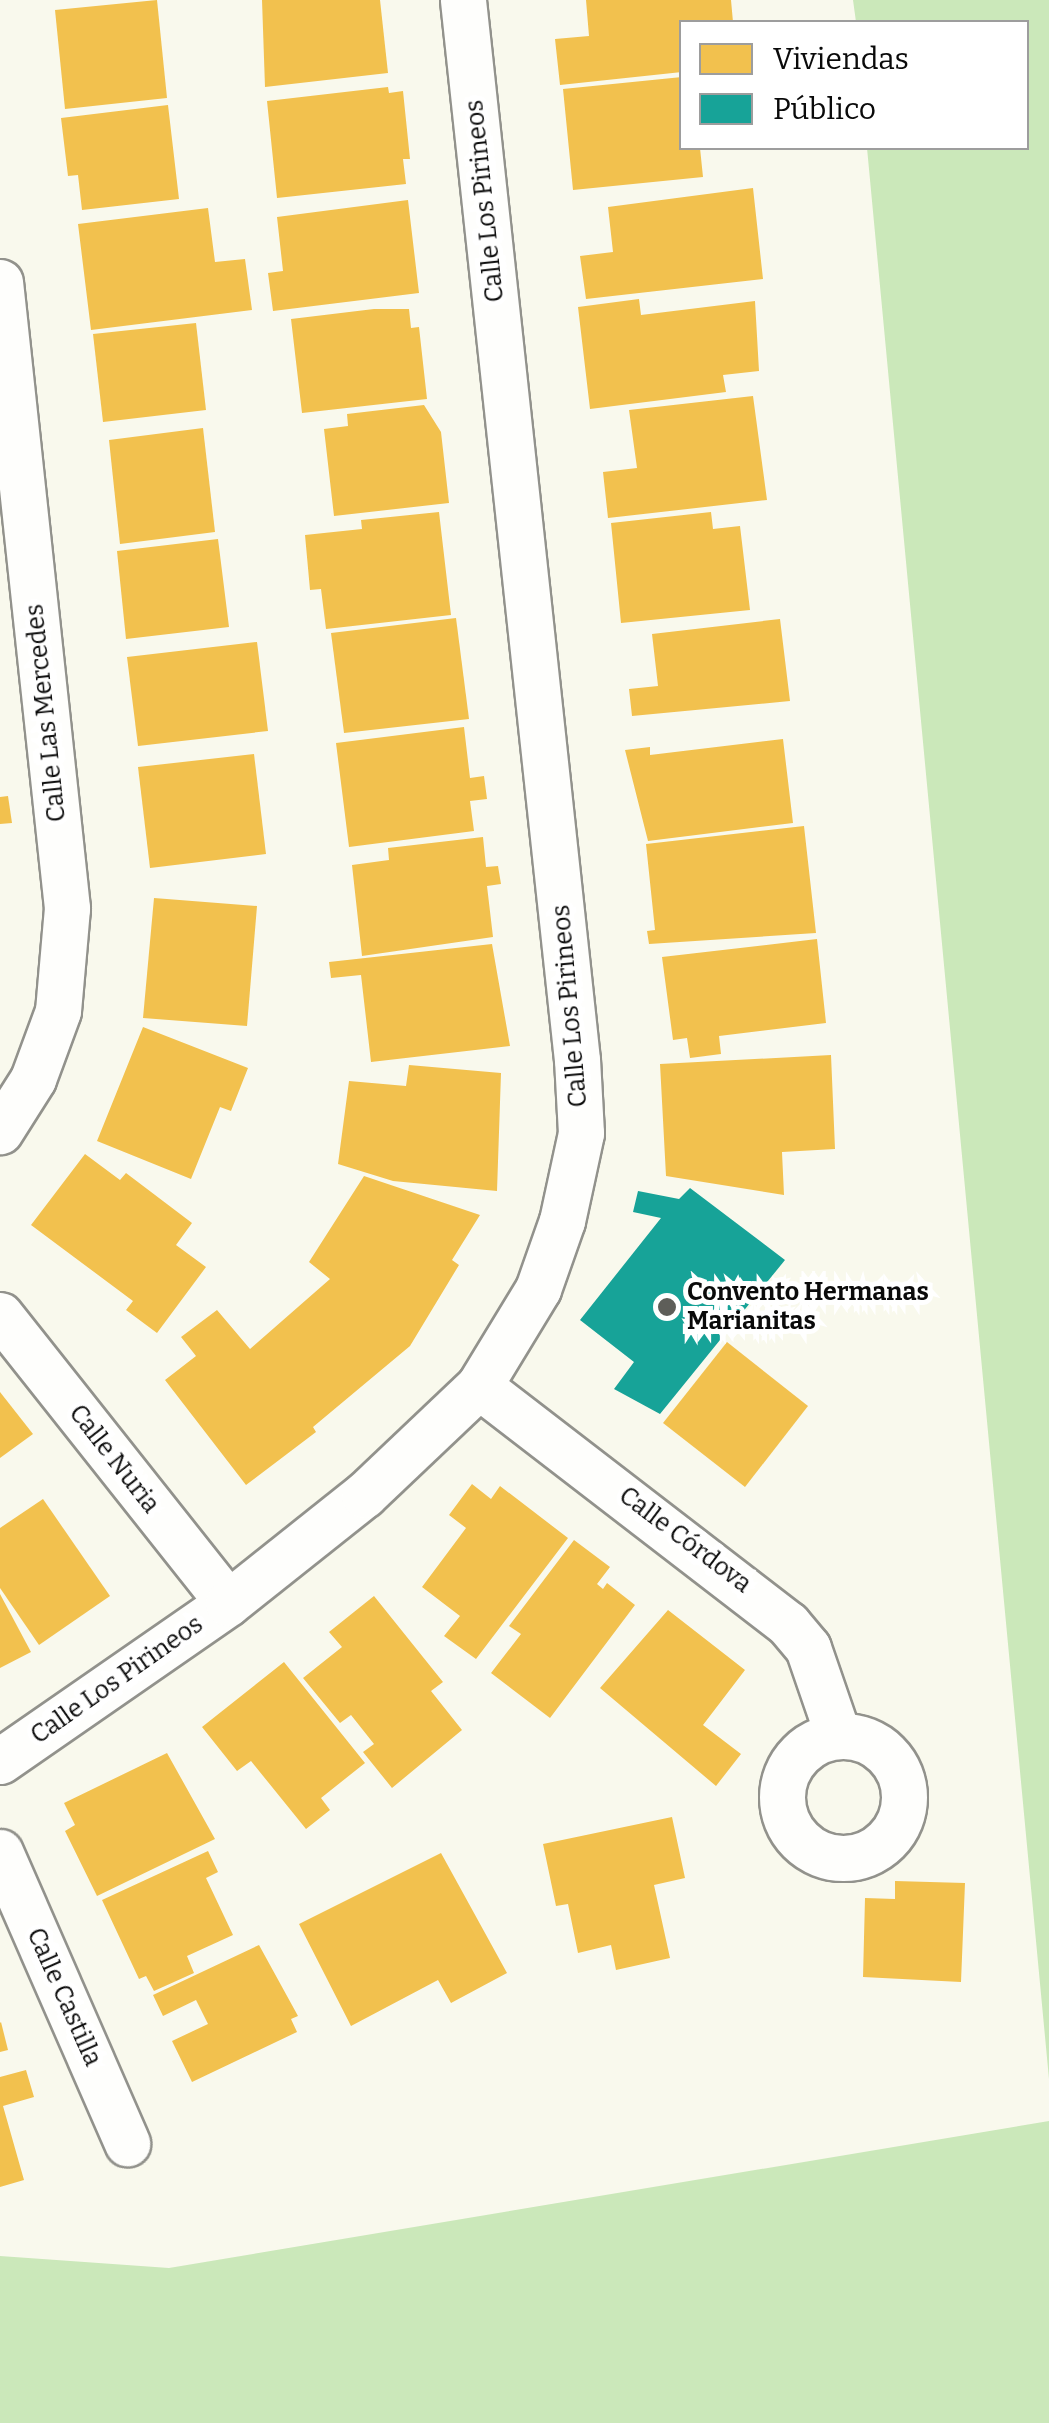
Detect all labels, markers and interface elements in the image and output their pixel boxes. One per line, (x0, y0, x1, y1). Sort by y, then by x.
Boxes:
legend (679, 20, 1029, 150)
text: Viviendas (773, 41, 909, 77)
text: Público (773, 91, 876, 127)
street label: Calle Los Pirineos (459, 98, 511, 304)
street label: Calle Las Mercedes (20, 603, 72, 823)
street label: Calle Los Pirineos (546, 903, 594, 1109)
place label: Convento Hermanas Marianitas (687, 1278, 929, 1337)
marker: Convento Hermanas Marianitas (656, 1296, 678, 1318)
street label: Calle Nuria (62, 1399, 166, 1519)
street label: Calle Córdova (613, 1481, 757, 1599)
street label: Calle Los Pirineos (25, 1609, 209, 1751)
street label: Calle Castilla (20, 1923, 108, 2071)

